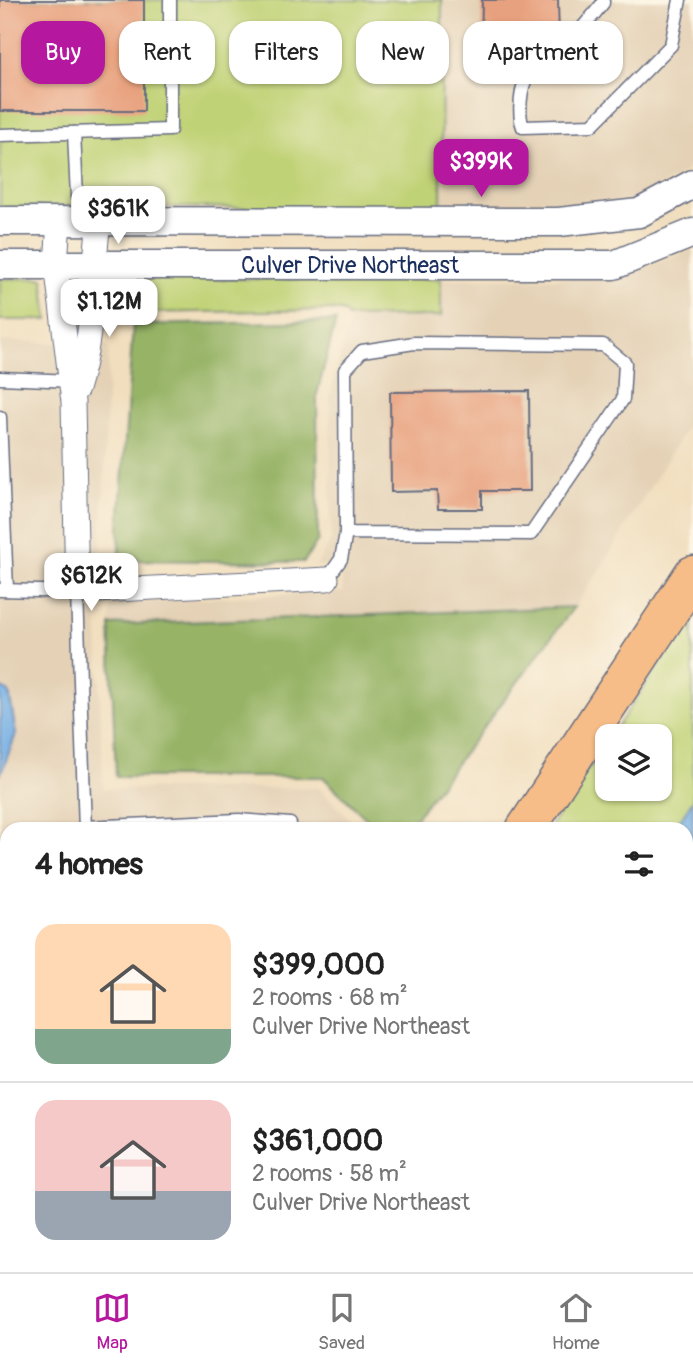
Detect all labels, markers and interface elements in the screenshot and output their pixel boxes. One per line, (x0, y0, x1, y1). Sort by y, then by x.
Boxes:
chip: Buy (21, 21, 105, 84)
chip: Rent (119, 21, 215, 84)
chip: Filters (229, 21, 342, 84)
chip: New (356, 21, 449, 84)
chip: Apartment (463, 21, 623, 84)
pin: $399K (432, 140, 530, 199)
text: $399K (450, 147, 512, 176)
pin: $361K (69, 187, 167, 246)
text: $361K (87, 194, 149, 223)
street label: Culver Drive Northeast (241, 251, 460, 280)
pin: $1.12M (52, 280, 166, 339)
text: $1.12M (77, 287, 141, 316)
pin: $612K (42, 554, 140, 613)
text: $612K (60, 561, 122, 590)
map controls (595, 724, 672, 801)
button: layers (595, 724, 672, 801)
icon: filters (620, 845, 658, 883)
text: 4 homes (35, 846, 143, 883)
text: $399,000 (252, 946, 385, 983)
icon: home (91, 952, 175, 1036)
text: 2 rooms · 68 m² (252, 983, 408, 1012)
text: Culver Drive Northeast (252, 1012, 470, 1041)
text: $361,000 (252, 1122, 383, 1159)
icon: home (91, 1128, 175, 1212)
text: 2 rooms · 58 m² (252, 1159, 407, 1188)
text: Culver Drive Northeast (252, 1188, 470, 1217)
tab: Map (93, 1289, 131, 1355)
tab: Saved (318, 1289, 365, 1355)
tab: Home (552, 1289, 600, 1355)

